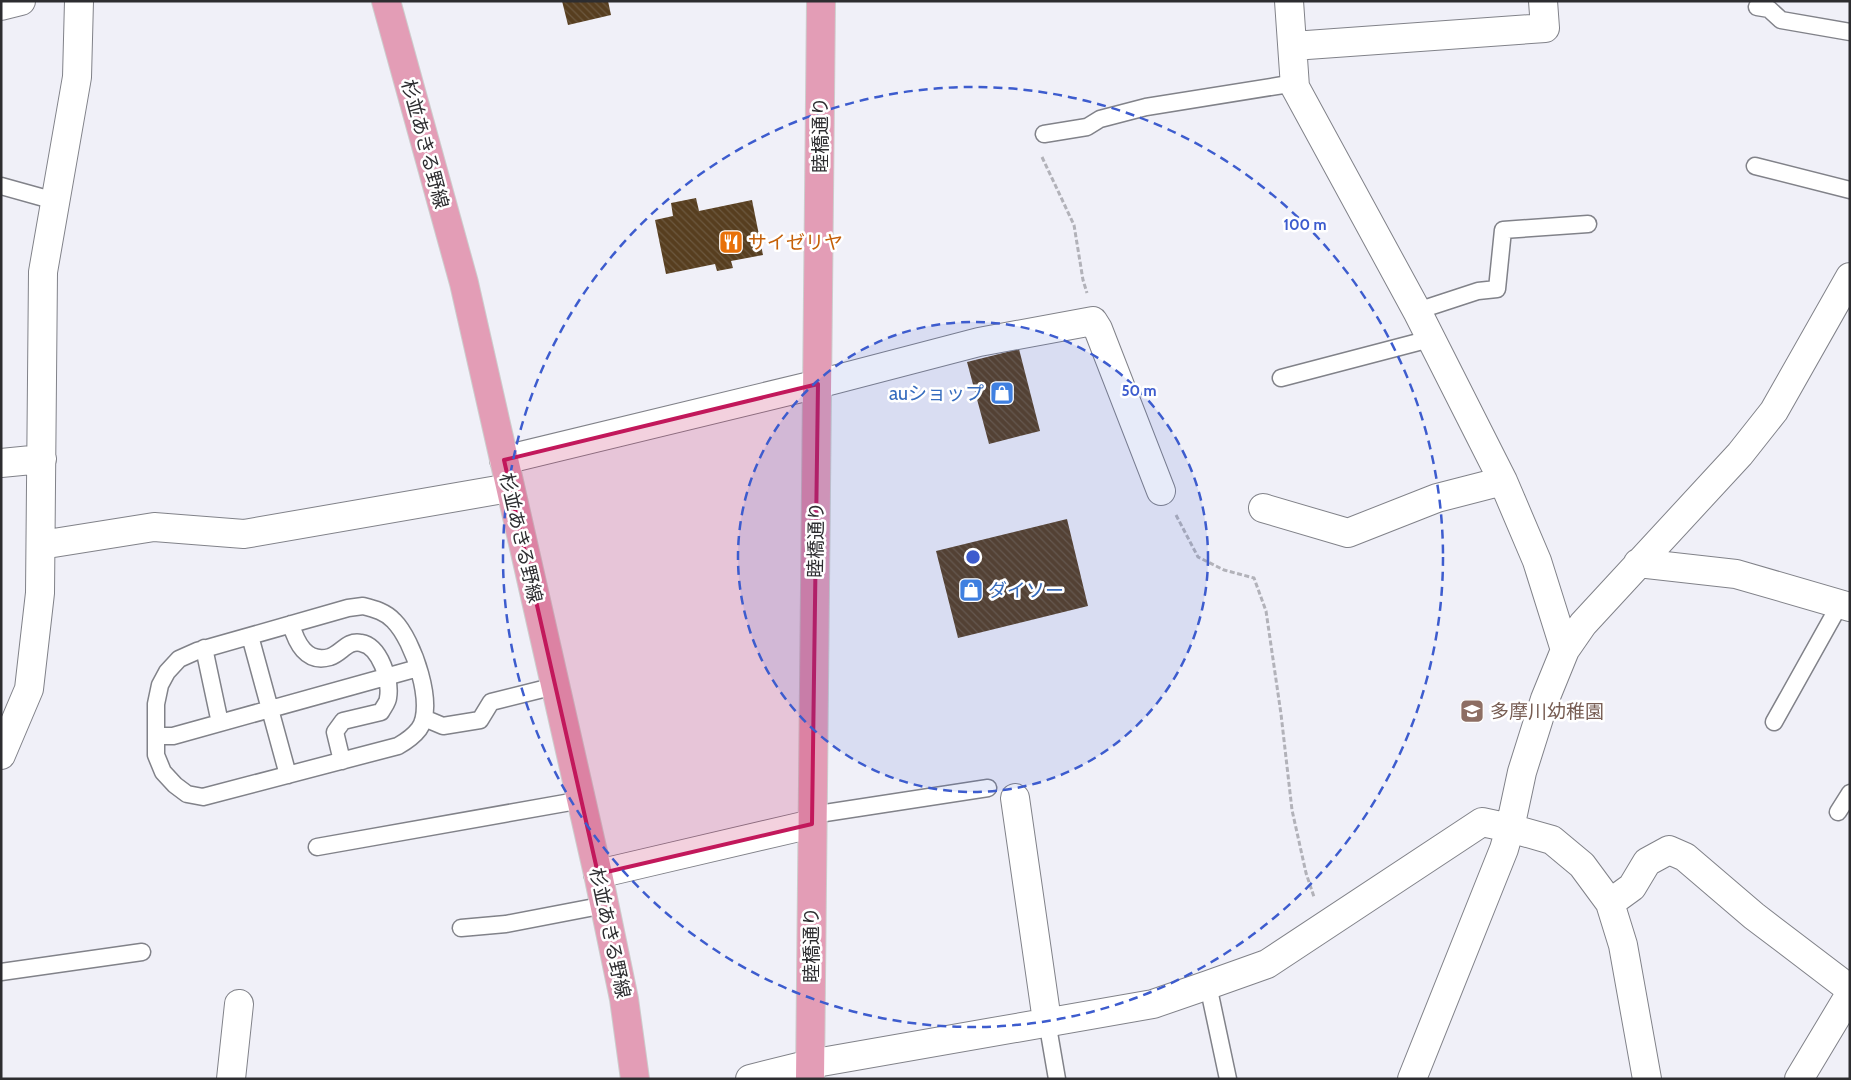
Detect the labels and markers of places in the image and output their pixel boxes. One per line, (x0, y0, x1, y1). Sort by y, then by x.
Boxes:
restaurant icon: サイゼリヤ (718, 229, 744, 255)
place label: サイゼリヤ (748, 231, 843, 254)
shop icon: auショップ (989, 380, 1015, 406)
place label: auショップ (889, 382, 984, 405)
centre of rings (964, 548, 982, 566)
shop icon: ダイソー (958, 577, 984, 603)
place label: ダイソー (988, 579, 1064, 602)
school or university icon: 多摩川幼稚園 (1459, 698, 1485, 724)
place label: 多摩川幼稚園 (1490, 700, 1604, 723)

